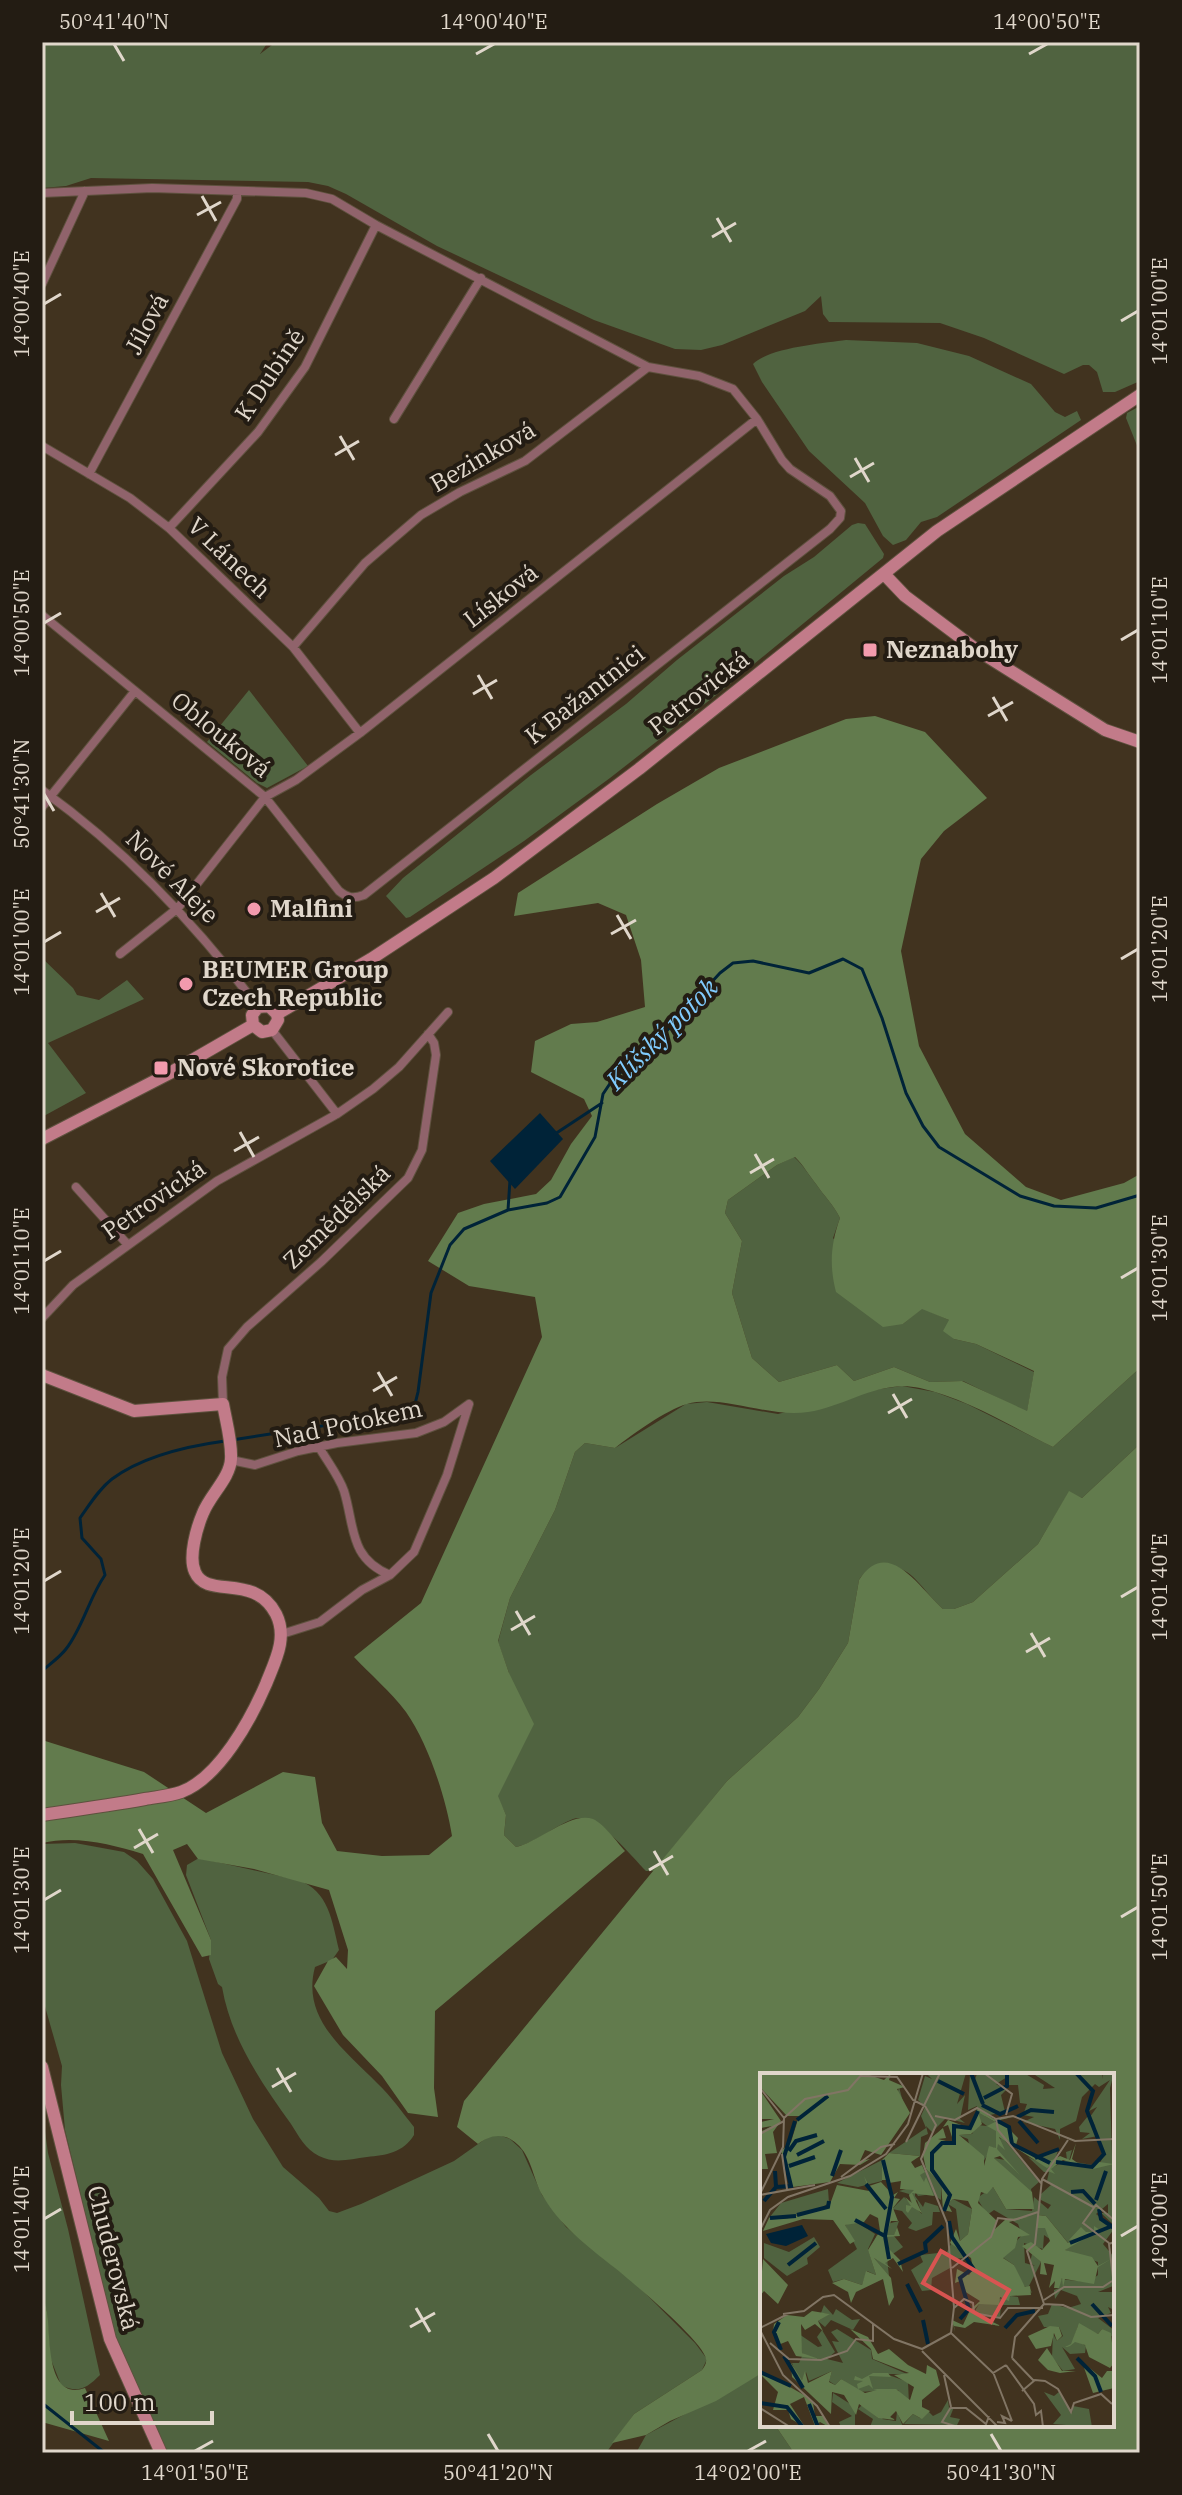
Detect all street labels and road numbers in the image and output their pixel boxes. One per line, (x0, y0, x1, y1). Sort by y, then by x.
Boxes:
street label: Jílová (117, 287, 175, 360)
street label: K Dubině (227, 322, 312, 427)
street label: Bezinková (424, 413, 541, 499)
street label: V Lánech (181, 509, 278, 605)
street label: Lísková (457, 556, 544, 634)
street label: K Bažantnici (518, 637, 651, 751)
street label: Petrovická (641, 643, 755, 742)
street label: Oblouková (165, 684, 278, 784)
street label: Nové Aleje (119, 823, 226, 930)
street label: Petrovická (95, 1152, 212, 1247)
street label: Zemědělská (276, 1157, 397, 1276)
street label: Nad Potokem (270, 1392, 425, 1454)
street label: Chuderovská (80, 2182, 147, 2334)

